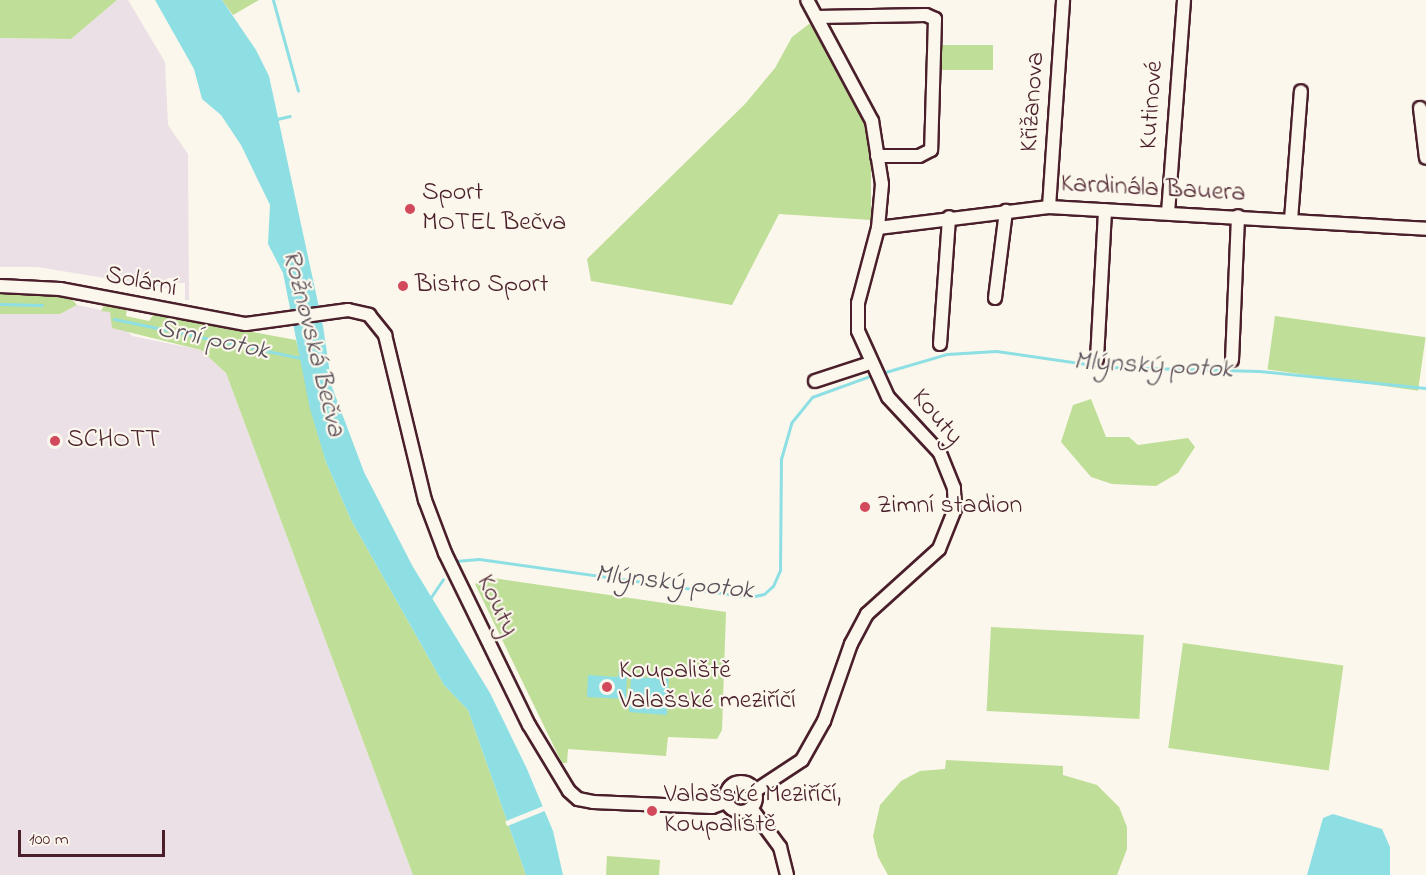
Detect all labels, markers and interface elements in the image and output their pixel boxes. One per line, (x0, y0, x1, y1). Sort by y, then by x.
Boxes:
street label: Křižanova (1015, 51, 1053, 153)
street label: Kutinové (1134, 60, 1172, 150)
street label: Kardinála Bauera (1060, 170, 1246, 210)
place label: Sport MOTEL Bečva (422, 178, 566, 240)
marker: Sport MOTEL Bečva (403, 202, 417, 216)
water label: Rožnovská Bečva (274, 246, 352, 440)
street label: Solární (102, 260, 180, 306)
place label: Bistro Sport (415, 270, 548, 302)
marker: Bistro Sport (396, 279, 410, 293)
water label: Srní potok (154, 312, 272, 368)
water label: Mlýnský potok (1073, 346, 1233, 386)
street label: Kouty (903, 383, 969, 453)
place label: SCHOTT (67, 425, 160, 457)
marker: SCHOTT (48, 434, 62, 448)
place label: Zimní stadion (877, 491, 1022, 523)
marker: Zimní stadion (858, 500, 872, 514)
water label: Mlýnský potok (593, 559, 755, 607)
street label: Kouty (468, 570, 524, 642)
place label: Koupaliště Valašské meziříčí (619, 656, 796, 718)
marker: Koupaliště Valašské meziříčí (600, 680, 614, 694)
place label: Valašské Meziříčí, Koupaliště (664, 780, 841, 842)
marker: Valašské Meziříčí, Koupaliště (645, 804, 659, 818)
scale bar (21, 818, 168, 856)
text: 100 m (29, 827, 69, 853)

